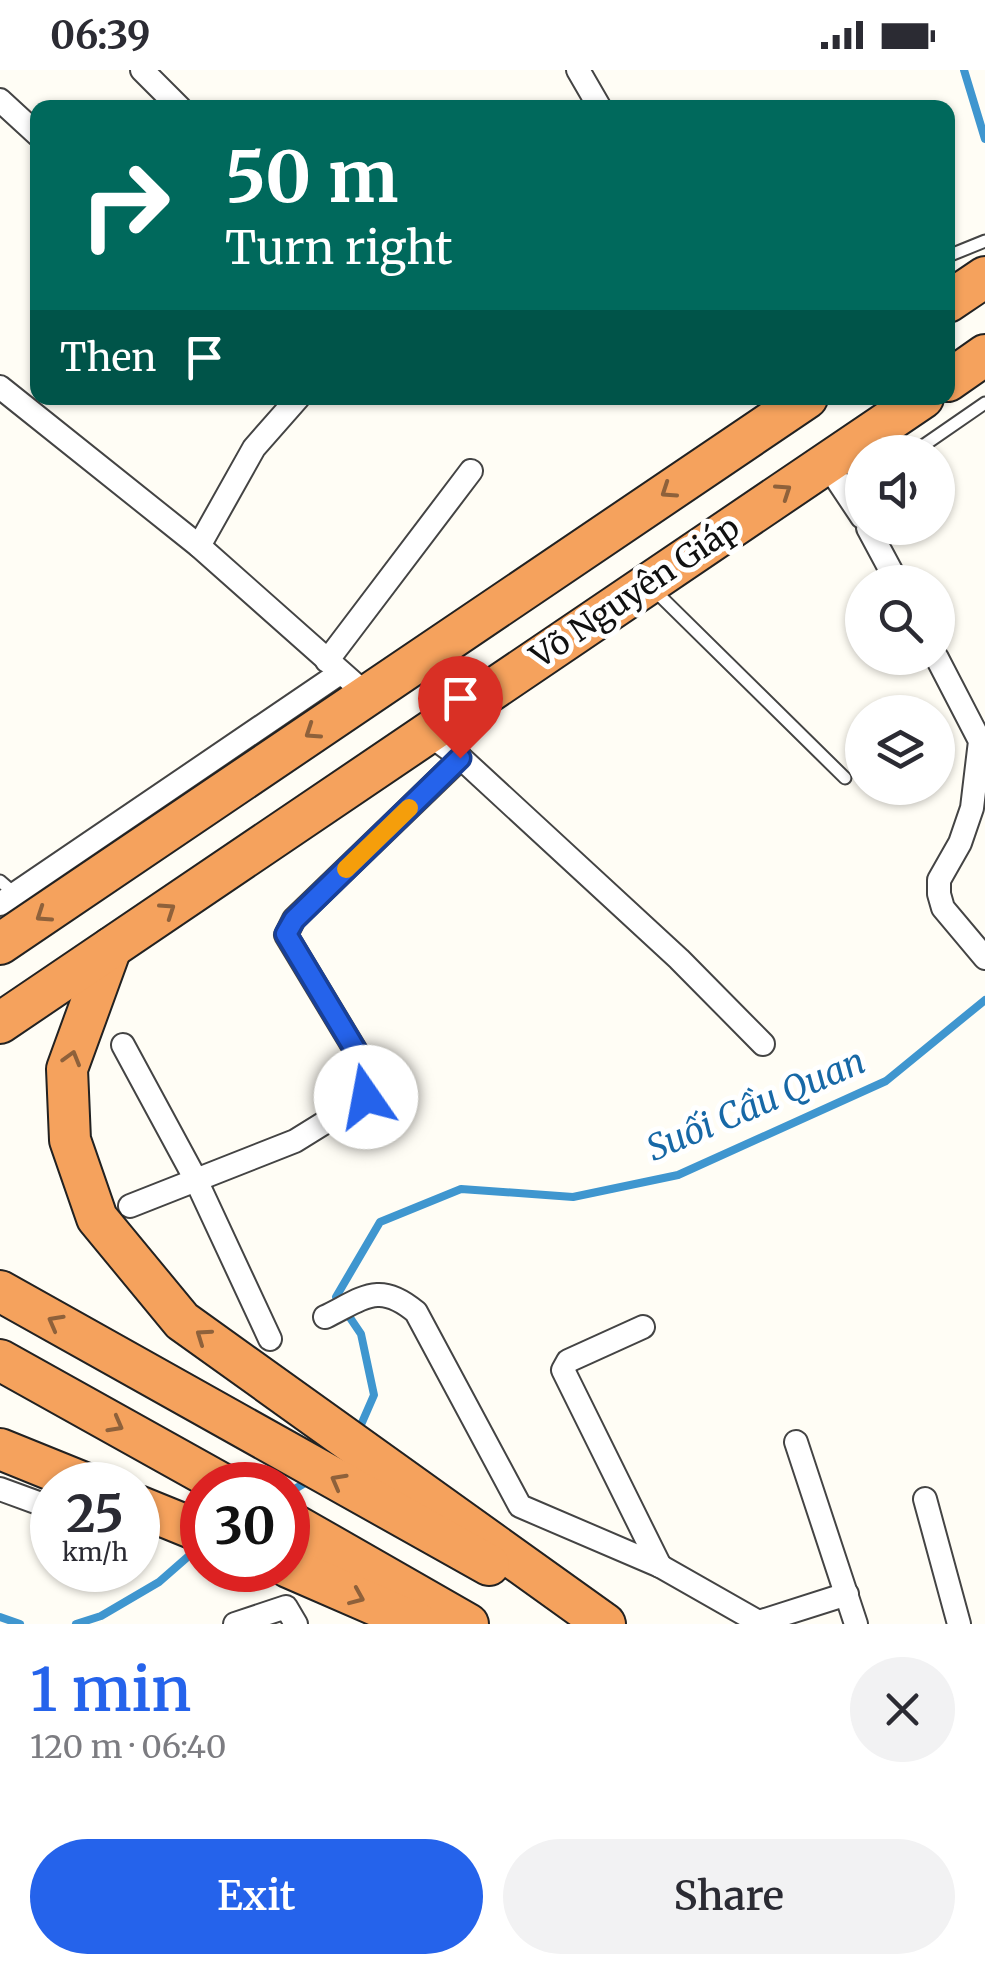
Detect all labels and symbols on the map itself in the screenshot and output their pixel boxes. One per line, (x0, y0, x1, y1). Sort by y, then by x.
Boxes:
one-way arrow (661, 479, 679, 498)
one-way arrow (774, 485, 792, 504)
street label: Võ Nguyên Giáp (522, 507, 747, 677)
pin (418, 656, 503, 759)
one-way arrow (305, 720, 323, 739)
one-way arrow (35, 902, 53, 921)
one-way arrow (157, 903, 175, 922)
water label: Suối Cầu Quan (640, 1039, 872, 1171)
position arrow (314, 1045, 418, 1149)
one-way arrow (60, 1051, 81, 1068)
one-way arrow (48, 1314, 66, 1334)
one-way arrow (196, 1330, 214, 1348)
one-way arrow (105, 1412, 123, 1432)
speed limit sign: 30 (180, 1462, 310, 1592)
one-way arrow (331, 1474, 349, 1494)
one-way arrow (347, 1585, 365, 1605)

